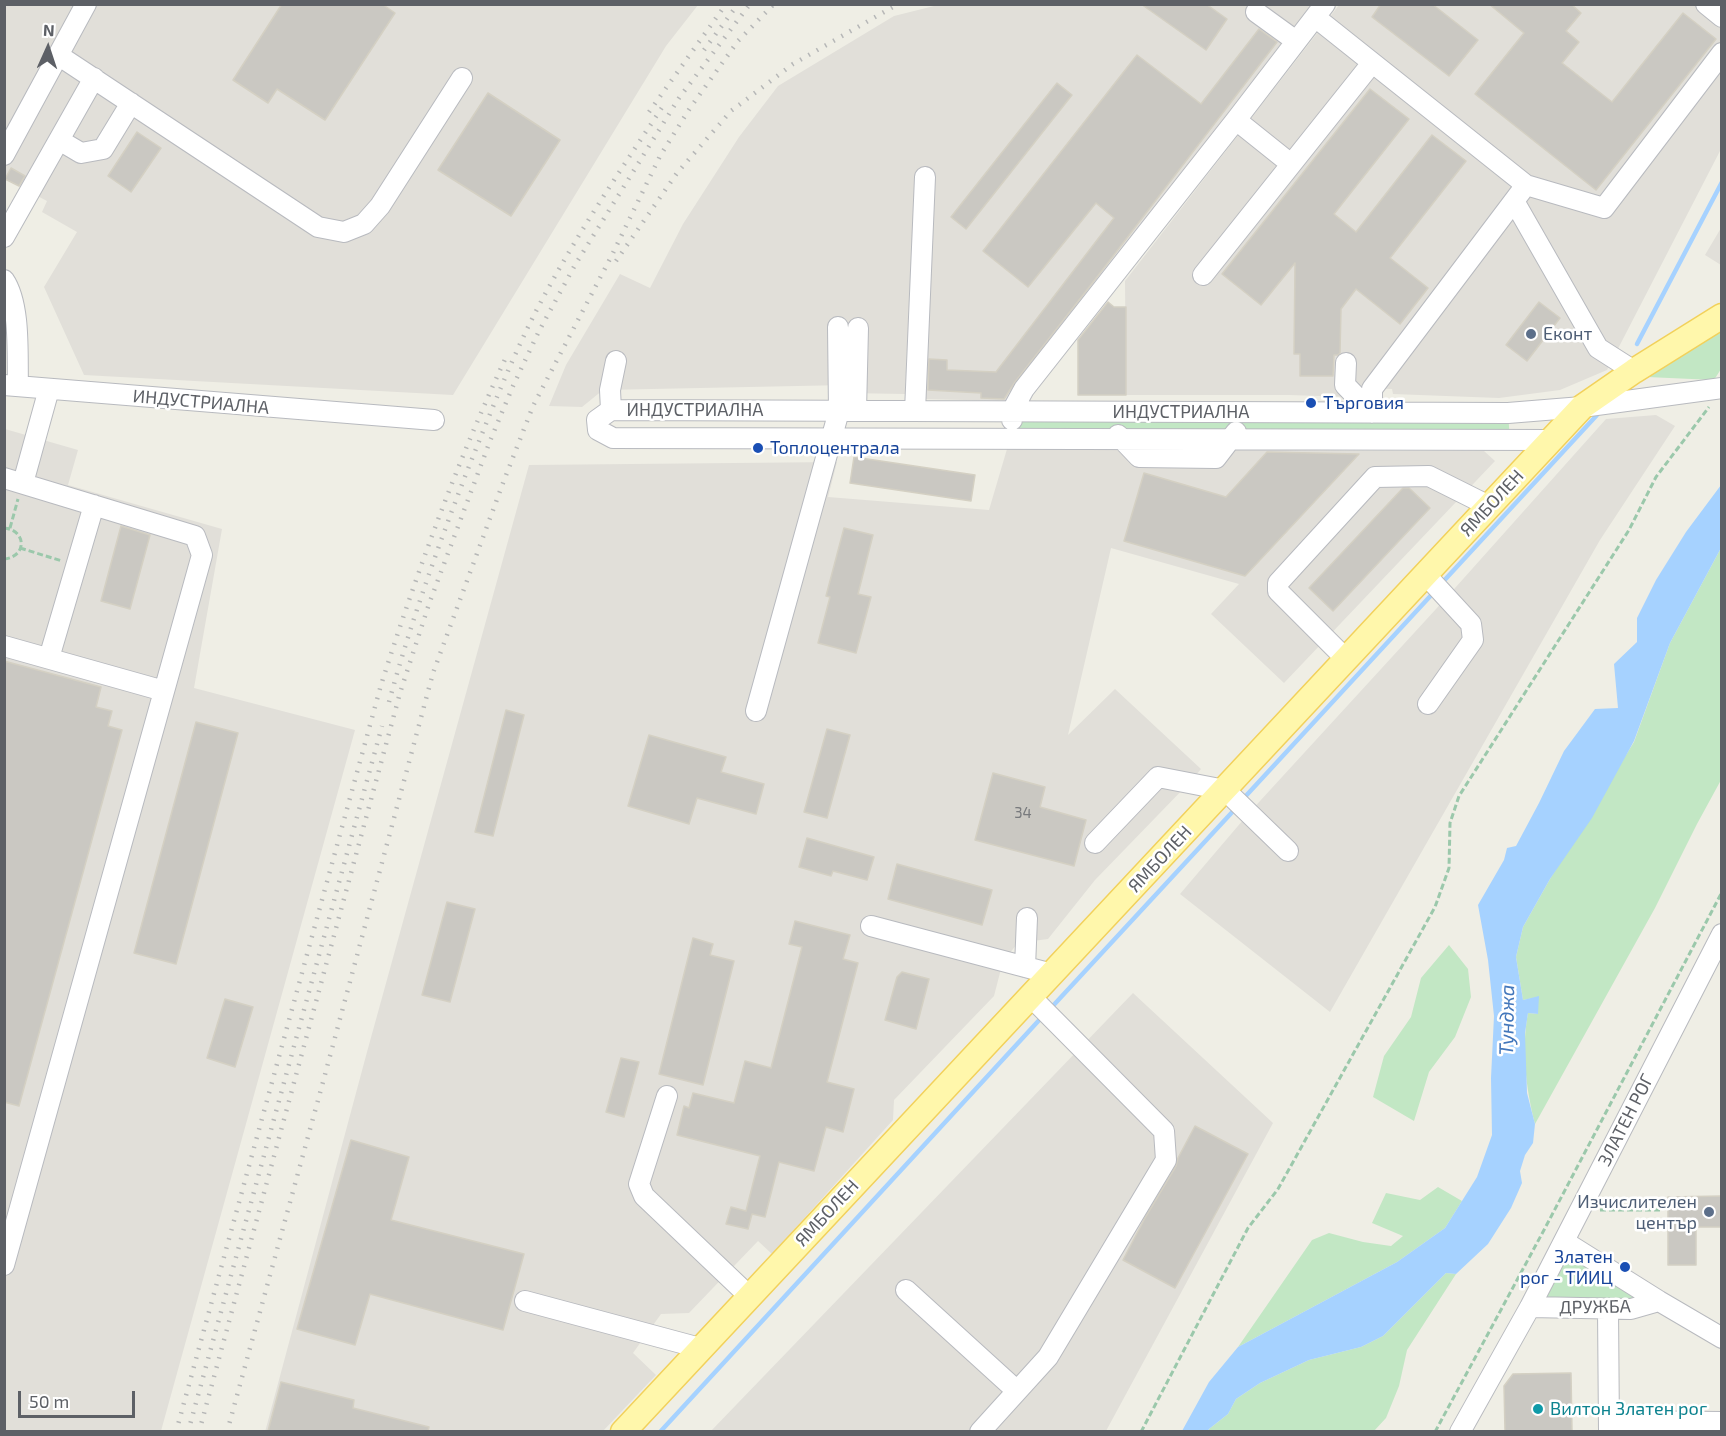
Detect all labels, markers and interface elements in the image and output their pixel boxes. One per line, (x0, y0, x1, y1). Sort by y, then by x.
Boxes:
north arrow (18, 18, 78, 78)
text: N (43, 20, 55, 39)
place label: Еконт (1543, 323, 1592, 345)
marker: Еконт (1524, 327, 1538, 341)
street label: ИНДУСТРИАЛНА (132, 385, 270, 419)
place label: Търговия (1323, 392, 1404, 414)
marker: Търговия (1304, 396, 1318, 410)
street label: ИНДУСТРИАЛНА (627, 399, 763, 421)
street label: ИНДУСТРИАЛНА (1113, 401, 1249, 423)
place label: Топлоцентрала (770, 437, 900, 459)
marker: Топлоцентрала (751, 441, 765, 455)
street label: ЯМБОЛЕН (1456, 465, 1528, 541)
house number: 34 (1014, 804, 1032, 822)
street label: ЯМБОЛЕН (1124, 821, 1196, 897)
water label: Тунджа (1494, 984, 1520, 1056)
street label: ЗЛАТЕН РОГ (1594, 1070, 1658, 1170)
street label: ЯМБОЛЕН (791, 1175, 863, 1251)
place label: Изчислителен център (1577, 1191, 1697, 1234)
marker: Изчислителен център (1702, 1205, 1716, 1219)
place label: Златен рог - ТИИЦ (1520, 1246, 1613, 1288)
marker: Златен рог - ТИИЦ (1618, 1260, 1632, 1274)
street label: ДРУЖБА (1559, 1296, 1631, 1318)
scale bar (21, 1379, 138, 1417)
text: 50 m (29, 1390, 69, 1412)
place label: Вилтон Златен рог (1550, 1398, 1707, 1420)
marker: Вилтон Златен рог (1531, 1402, 1545, 1416)

